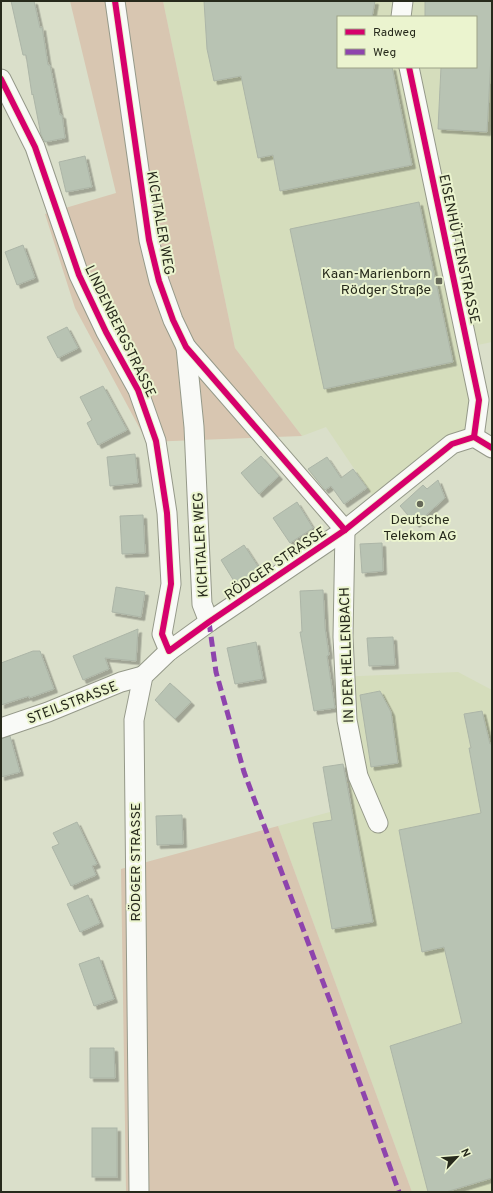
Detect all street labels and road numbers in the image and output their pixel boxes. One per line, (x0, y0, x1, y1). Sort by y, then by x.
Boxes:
street label: KICHTALER WEG (142, 170, 177, 277)
street label: EISENHÜTTENSTRASSE (434, 173, 484, 326)
street label: LINDENBERGSTRASSE (80, 263, 159, 400)
street label: KICHTALER WEG (190, 492, 213, 598)
street label: RÖDGER STRASSE (221, 523, 330, 605)
street label: IN DER HELLENBACH (337, 587, 358, 723)
street label: STEILSTRASSE (25, 678, 120, 728)
street label: RÖDGER STRASSE (127, 803, 145, 921)

